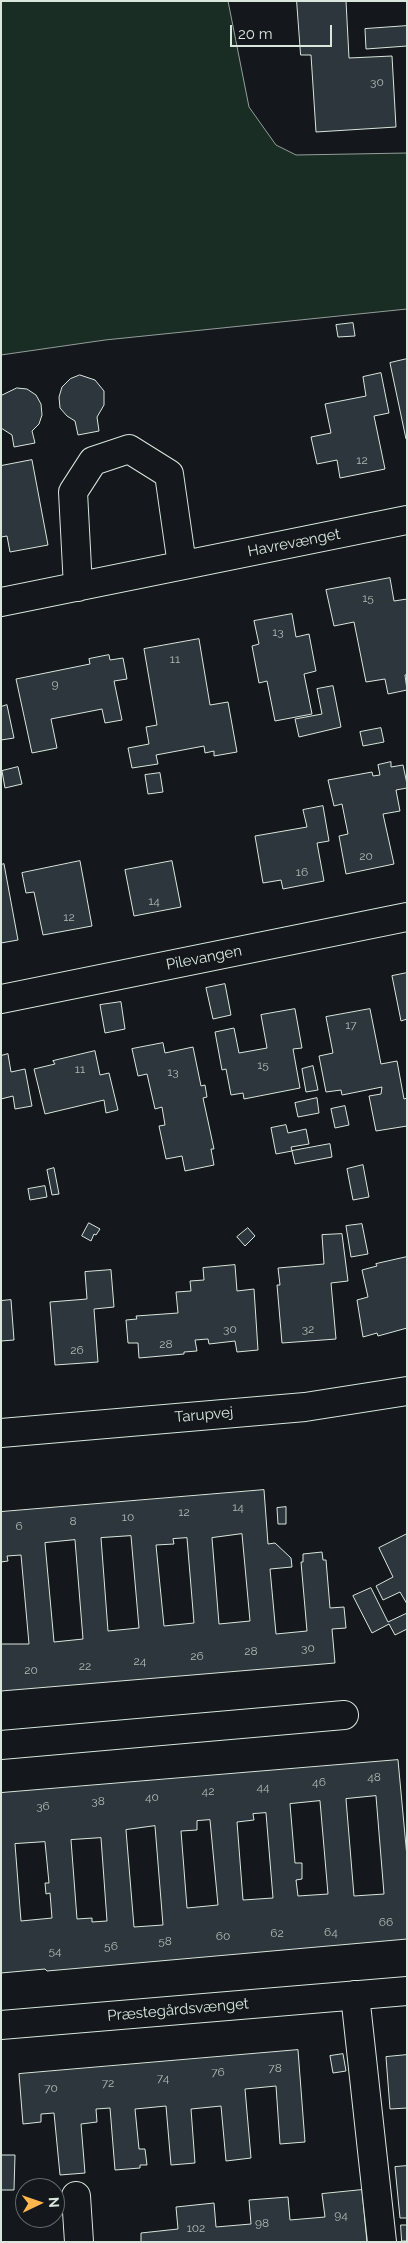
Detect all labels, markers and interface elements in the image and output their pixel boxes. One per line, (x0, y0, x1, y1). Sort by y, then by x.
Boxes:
scale bar (233, 15, 336, 47)
text: 20 m (238, 25, 273, 43)
house number: 30 (370, 75, 384, 89)
house number: 12 (356, 453, 368, 467)
street label: Havrevænget (246, 525, 342, 561)
house number: 15 (362, 591, 374, 605)
house number: 13 (272, 625, 284, 639)
house number: 11 (170, 652, 180, 666)
house number: 9 (51, 677, 59, 691)
house number: 20 (359, 849, 373, 863)
house number: 16 (296, 865, 308, 879)
house number: 14 (148, 894, 160, 908)
house number: 12 (63, 910, 75, 924)
street label: Pilevangen (165, 942, 243, 974)
house number: 17 (345, 1018, 357, 1032)
house number: 15 (257, 1058, 269, 1072)
house number: 11 (75, 1062, 85, 1076)
house number: 13 (167, 1065, 179, 1079)
house number: 30 (223, 1322, 237, 1336)
house number: 32 (302, 1322, 314, 1336)
house number: 28 (159, 1337, 173, 1351)
house number: 26 (70, 1343, 84, 1357)
street label: Tarupvej (174, 1403, 234, 1427)
house number: 14 (232, 1500, 244, 1514)
house number: 12 (178, 1505, 190, 1519)
house number: 10 (122, 1510, 134, 1524)
house number: 8 (69, 1514, 77, 1528)
house number: 6 (15, 1519, 23, 1533)
house number: 30 (301, 1641, 315, 1655)
house number: 28 (244, 1644, 258, 1658)
house number: 26 (190, 1649, 204, 1663)
house number: 24 (134, 1654, 146, 1668)
house number: 22 (79, 1659, 91, 1673)
house number: 20 (24, 1663, 38, 1677)
house number: 48 (367, 1770, 381, 1784)
house number: 46 (312, 1775, 326, 1789)
house number: 44 (256, 1780, 270, 1794)
house number: 42 (202, 1784, 214, 1798)
house number: 40 (145, 1790, 159, 1804)
house number: 38 (91, 1794, 105, 1808)
house number: 36 (36, 1799, 50, 1813)
house number: 66 (379, 1915, 393, 1929)
house number: 64 (324, 1925, 338, 1939)
house number: 62 (270, 1926, 284, 1940)
house number: 60 (216, 1929, 230, 1943)
house number: 58 (158, 1934, 172, 1948)
house number: 56 (104, 1939, 118, 1953)
house number: 54 (48, 1944, 62, 1958)
street label: Præstegårdsvænget (107, 1995, 249, 2025)
house number: 78 (268, 2061, 282, 2075)
house number: 76 (211, 2065, 225, 2079)
house number: 74 (157, 2071, 169, 2085)
house number: 72 (102, 2076, 114, 2090)
house number: 70 (44, 2081, 58, 2095)
north arrow (15, 2178, 65, 2228)
text: N (46, 2197, 62, 2208)
house number: 94 (334, 2208, 348, 2222)
house number: 98 (255, 2216, 269, 2230)
house number: 102 (187, 2221, 205, 2235)

